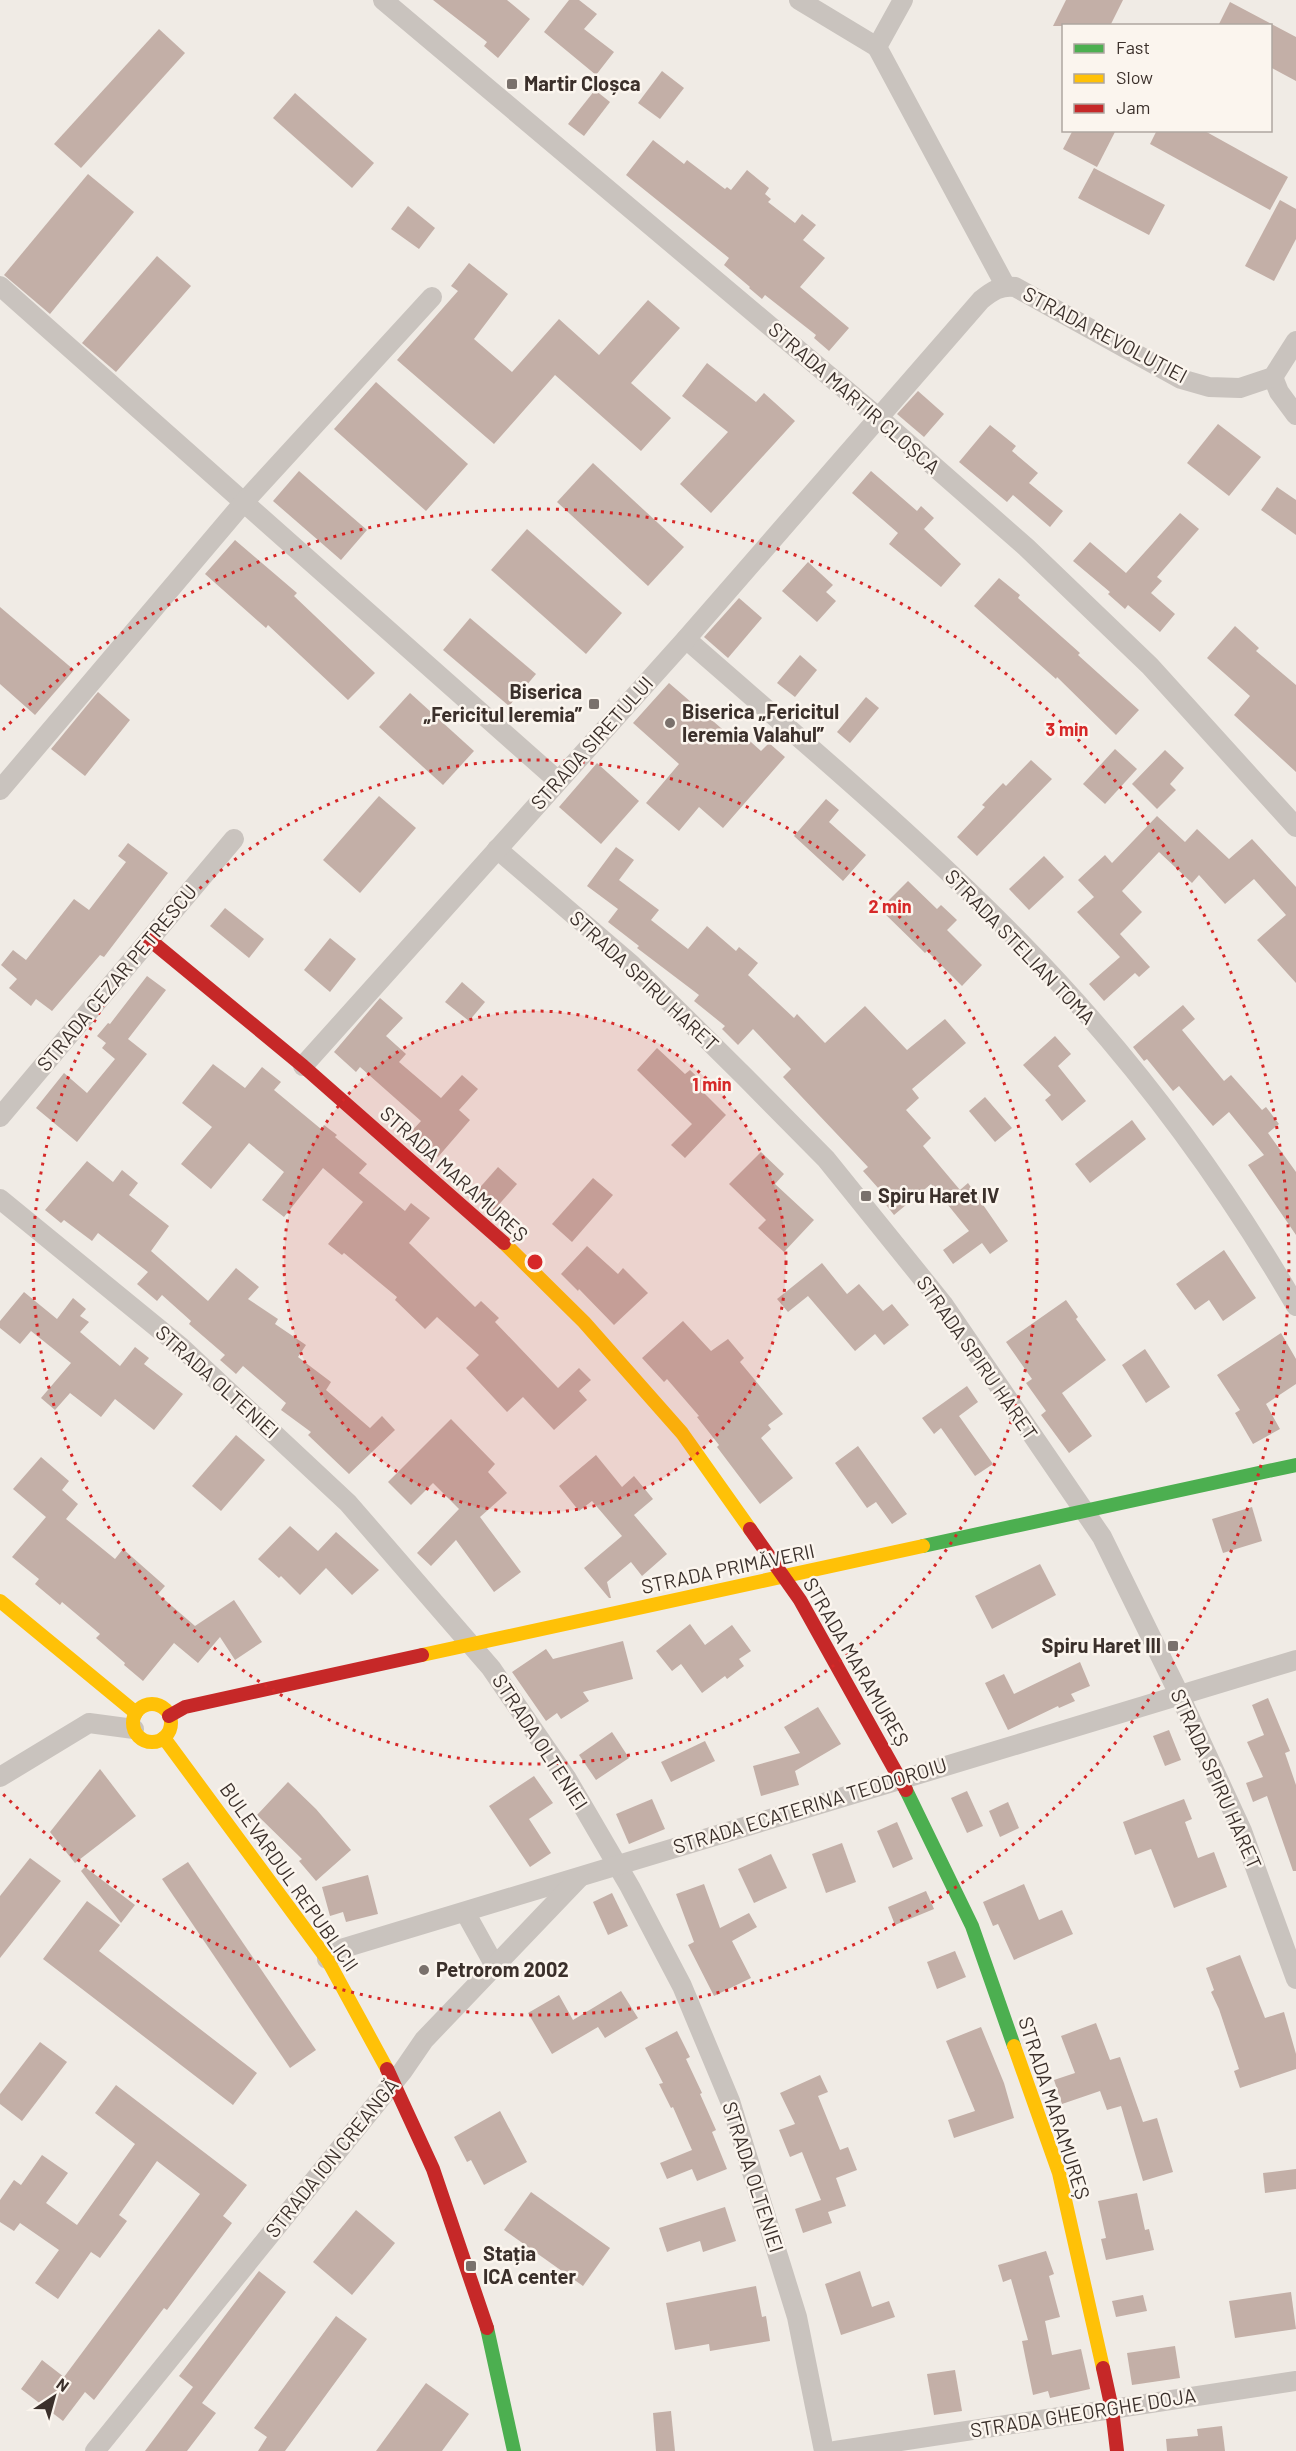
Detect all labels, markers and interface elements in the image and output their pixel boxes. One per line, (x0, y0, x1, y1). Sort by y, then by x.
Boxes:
legend (1062, 24, 1272, 132)
text: Fast (1116, 36, 1150, 58)
text: Slow (1116, 66, 1153, 88)
place label: Martir Cloșca (524, 71, 641, 95)
marker: Martir Cloșca (505, 77, 519, 91)
text: Jam (1116, 96, 1150, 118)
street label: STRADA REVOLUȚIEI (1019, 281, 1192, 388)
street label: STRADA MARTIR CLOȘCA (764, 316, 945, 478)
street label: STRADA SIRETULUI (525, 671, 657, 814)
place label: Biserica „Fericitul Ieremia” (424, 679, 583, 726)
marker: Biserica „Fericitul Ieremia” (587, 697, 601, 711)
place label: Biserica „Fericitul Ieremia Valahul” (682, 699, 839, 746)
marker: Biserica „Fericitul Ieremia Valahul” (663, 716, 677, 730)
text: 3 min (1046, 718, 1088, 740)
street label: STRADA STELIAN TOMA (941, 864, 1101, 1029)
street label: STRADA CEZAR PETRESCU (31, 879, 201, 1075)
text: 2 min (868, 895, 912, 917)
street label: STRADA SPIRU HARET (565, 905, 724, 1055)
text: 1 min (692, 1073, 732, 1095)
street label: STRADA MARAMUREȘ (376, 1101, 534, 1246)
place label: Spiru Haret IV (878, 1183, 999, 1207)
marker: Spiru Haret IV (859, 1189, 873, 1203)
centre of rings (525, 1252, 545, 1272)
street label: STRADA SPIRU HARET (912, 1271, 1044, 1444)
street label: STRADA OLTENIEI (151, 1320, 284, 1443)
street label: STRADA PRIMĂVERII (639, 1538, 817, 1598)
street label: STRADA MARAMUREȘ (799, 1573, 915, 1750)
place label: Spiru Haret III (1042, 1633, 1161, 1657)
marker: Spiru Haret III (1166, 1639, 1180, 1653)
street label: STRADA OLTENIEI (488, 1669, 594, 1814)
street label: STRADA SPIRU HARET (1166, 1685, 1267, 1872)
street label: STRADA ECATERINA TEODOROIU (670, 1752, 949, 1858)
street label: BULEVARDUL REPUBLICII (215, 1777, 364, 1975)
place label: Petrorom 2002 (436, 1957, 569, 1981)
marker: Petrorom 2002 (417, 1963, 431, 1977)
street label: STRADA MARAMUREȘ (1014, 2013, 1096, 2202)
street label: STRADA ION CREANGĂ (260, 2073, 403, 2242)
street label: STRADA OLTENIEI (718, 2098, 790, 2255)
place label: Stația ICA center (483, 2241, 576, 2288)
marker: Stația ICA center (464, 2259, 478, 2273)
north arrow (24, 2367, 84, 2427)
text: N (53, 2374, 73, 2395)
street label: STRADA GHEORGHE DOJA (968, 2382, 1197, 2442)

